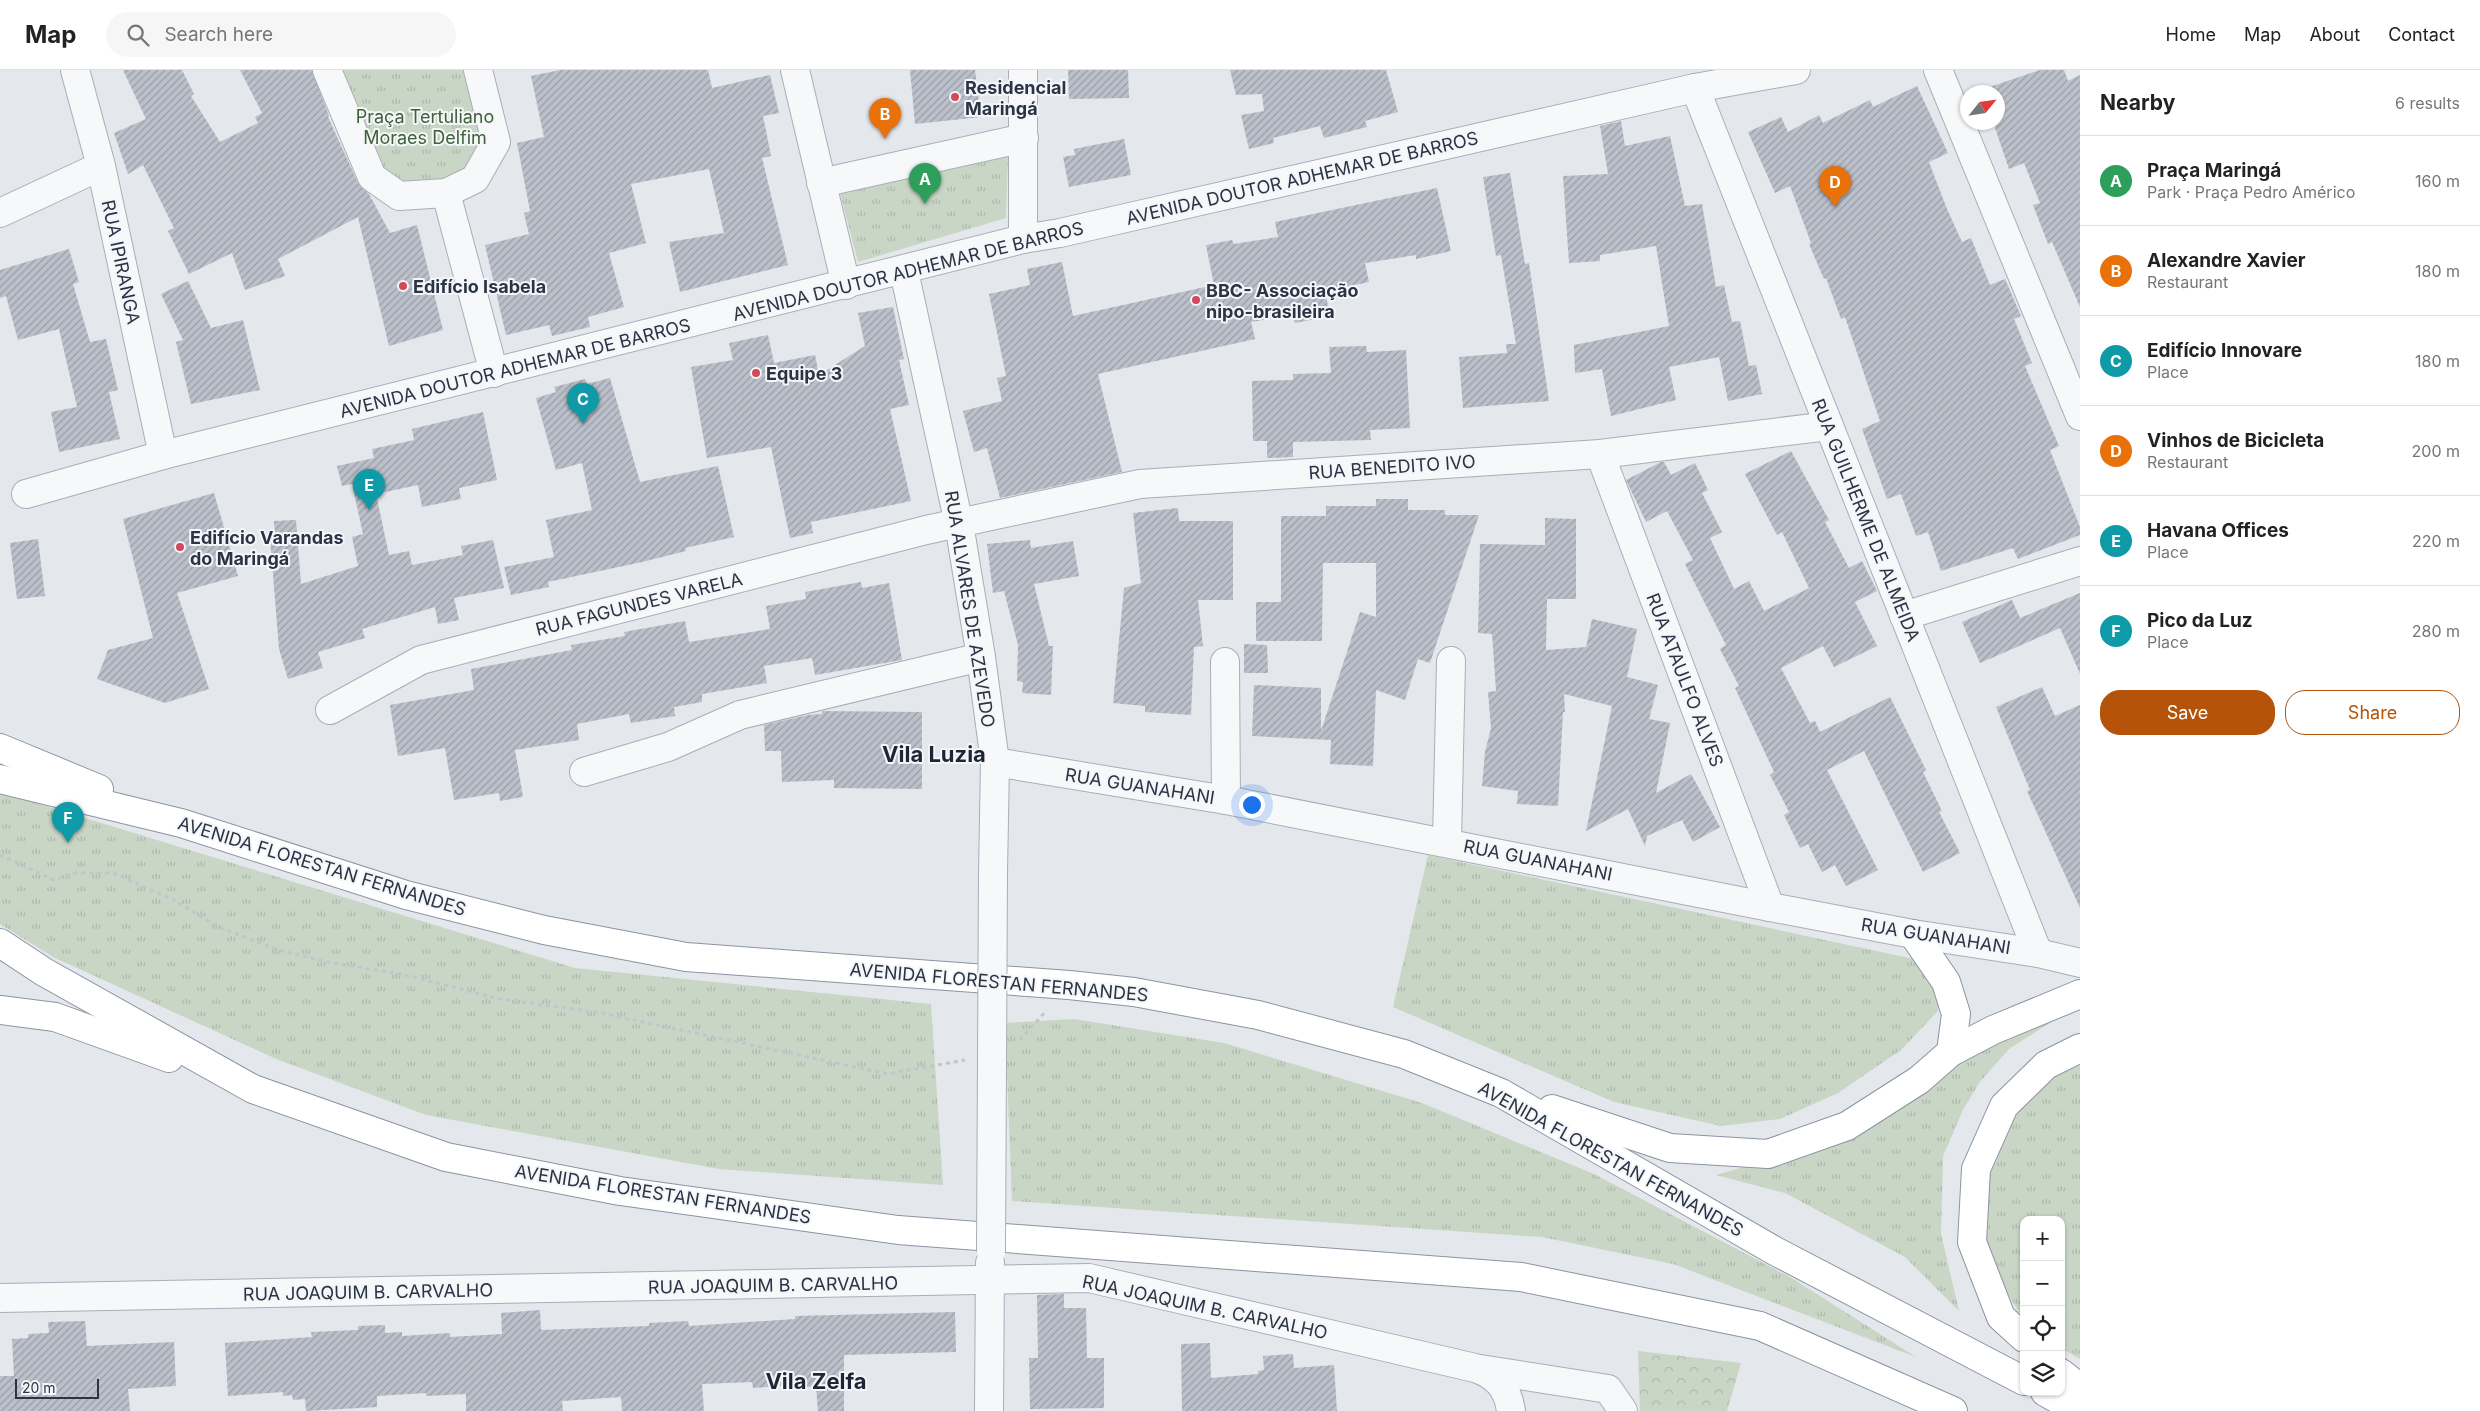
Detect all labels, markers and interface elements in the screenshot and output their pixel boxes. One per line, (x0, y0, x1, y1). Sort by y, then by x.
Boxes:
search box (106, 12, 456, 57)
text: Map (25, 20, 76, 49)
icon: search (124, 21, 152, 49)
text: Search here (164, 23, 273, 46)
text: Home (2166, 24, 2216, 45)
text: Map (2244, 24, 2281, 45)
text: About (2309, 24, 2360, 45)
text: Contact (2388, 24, 2455, 45)
place label: Residencial Maringá (965, 77, 1066, 119)
north arrow (1960, 85, 2005, 130)
text: Nearby (2100, 90, 2175, 115)
marker: Residencial Maringá (949, 91, 961, 103)
text: 6 results (2395, 93, 2460, 113)
pin: B (869, 98, 901, 139)
park label: Praça Tertuliano Moraes Delfim (356, 106, 494, 148)
street label: AVENIDA DOUTOR ADHEMAR DE BARROS (1124, 127, 1480, 229)
text: Praça Maringá (2147, 159, 2281, 182)
pin: A (909, 163, 941, 204)
pin: D (1819, 166, 1851, 207)
text: A (2110, 171, 2122, 191)
text: 160 m (2415, 171, 2460, 191)
text: Park · Praça Pedro Américo (2147, 182, 2355, 202)
street label: RUA IPIRANGA (98, 198, 144, 326)
street label: AVENIDA DOUTOR ADHEMAR DE BARROS (730, 217, 1086, 325)
text: Alexandre Xavier (2147, 249, 2305, 272)
text: B (2111, 261, 2121, 281)
text: 180 m (2415, 261, 2460, 281)
text: Restaurant (2147, 272, 2228, 292)
place label: Edifício Isabela (413, 276, 546, 297)
marker: Edifício Isabela (397, 280, 409, 292)
place label: BBC- Associação nipo-brasileira (1206, 280, 1358, 322)
marker: BBC- Associação nipo-brasileira (1190, 294, 1202, 306)
street label: AVENIDA DOUTOR ADHEMAR DE BARROS (337, 314, 693, 422)
text: Edifício Innovare (2147, 339, 2302, 362)
text: C (2110, 351, 2122, 371)
text: 180 m (2415, 351, 2460, 371)
text: Place (2147, 362, 2189, 382)
place label: Equipe 3 (766, 363, 842, 384)
marker: Equipe 3 (750, 367, 762, 379)
pin: C (567, 383, 599, 424)
street label: RUA GUILHERME DE ALMEIDA (1808, 396, 1924, 644)
text: Vinhos de Bicicleta (2147, 429, 2324, 452)
text: D (2110, 441, 2122, 461)
text: 200 m (2412, 441, 2460, 461)
street label: RUA BENEDITO IVO (1308, 451, 1476, 483)
text: Restaurant (2147, 452, 2228, 472)
pin: E (353, 469, 385, 510)
street label: RUA ALVARES DE AZEVEDO (941, 489, 999, 729)
text: Havana Offices (2147, 519, 2289, 542)
place label: Edifício Varandas do Maringá (190, 527, 344, 569)
text: E (2111, 531, 2121, 551)
text: 220 m (2412, 531, 2460, 551)
marker: Edifício Varandas do Maringá (174, 541, 186, 553)
text: Place (2147, 542, 2189, 562)
street label: RUA FAGUNDES VARELA (533, 568, 745, 640)
street label: RUA ATAULFO ALVES (1642, 590, 1728, 770)
text: Pico da Luz (2147, 609, 2253, 632)
text: F (2111, 621, 2121, 641)
text: 280 m (2412, 621, 2460, 641)
text: Place (2147, 632, 2189, 652)
button: Save (2100, 690, 2275, 735)
button: Share (2285, 690, 2460, 735)
district label: Vila Luzia (882, 741, 986, 767)
street label: RUA GUANAHANI (1064, 764, 1216, 808)
your location (1239, 792, 1265, 818)
pin: F (52, 802, 84, 843)
street label: AVENIDA FLORESTAN FERNANDES (176, 812, 468, 920)
street label: RUA GUANAHANI (1462, 835, 1614, 885)
street label: RUA GUANAHANI (1860, 914, 2012, 958)
street label: AVENIDA FLORESTAN FERNANDES (849, 958, 1149, 1006)
street label: AVENIDA FLORESTAN FERNANDES (1475, 1077, 1747, 1241)
street label: AVENIDA FLORESTAN FERNANDES (513, 1160, 813, 1228)
map controls (2020, 1216, 2065, 1396)
button: + (2020, 1216, 2065, 1261)
button: − (2020, 1261, 2065, 1306)
street label: RUA JOAQUIM B. CARVALHO (1080, 1271, 1330, 1343)
street label: RUA JOAQUIM B. CARVALHO (648, 1272, 898, 1298)
street label: RUA JOAQUIM B. CARVALHO (243, 1279, 493, 1305)
button: locate (2020, 1306, 2065, 1351)
button: layers (2020, 1351, 2065, 1396)
district label: Vila Zelfa (765, 1368, 867, 1394)
scale bar (15, 1376, 99, 1399)
text: 20 m (22, 1379, 56, 1396)

